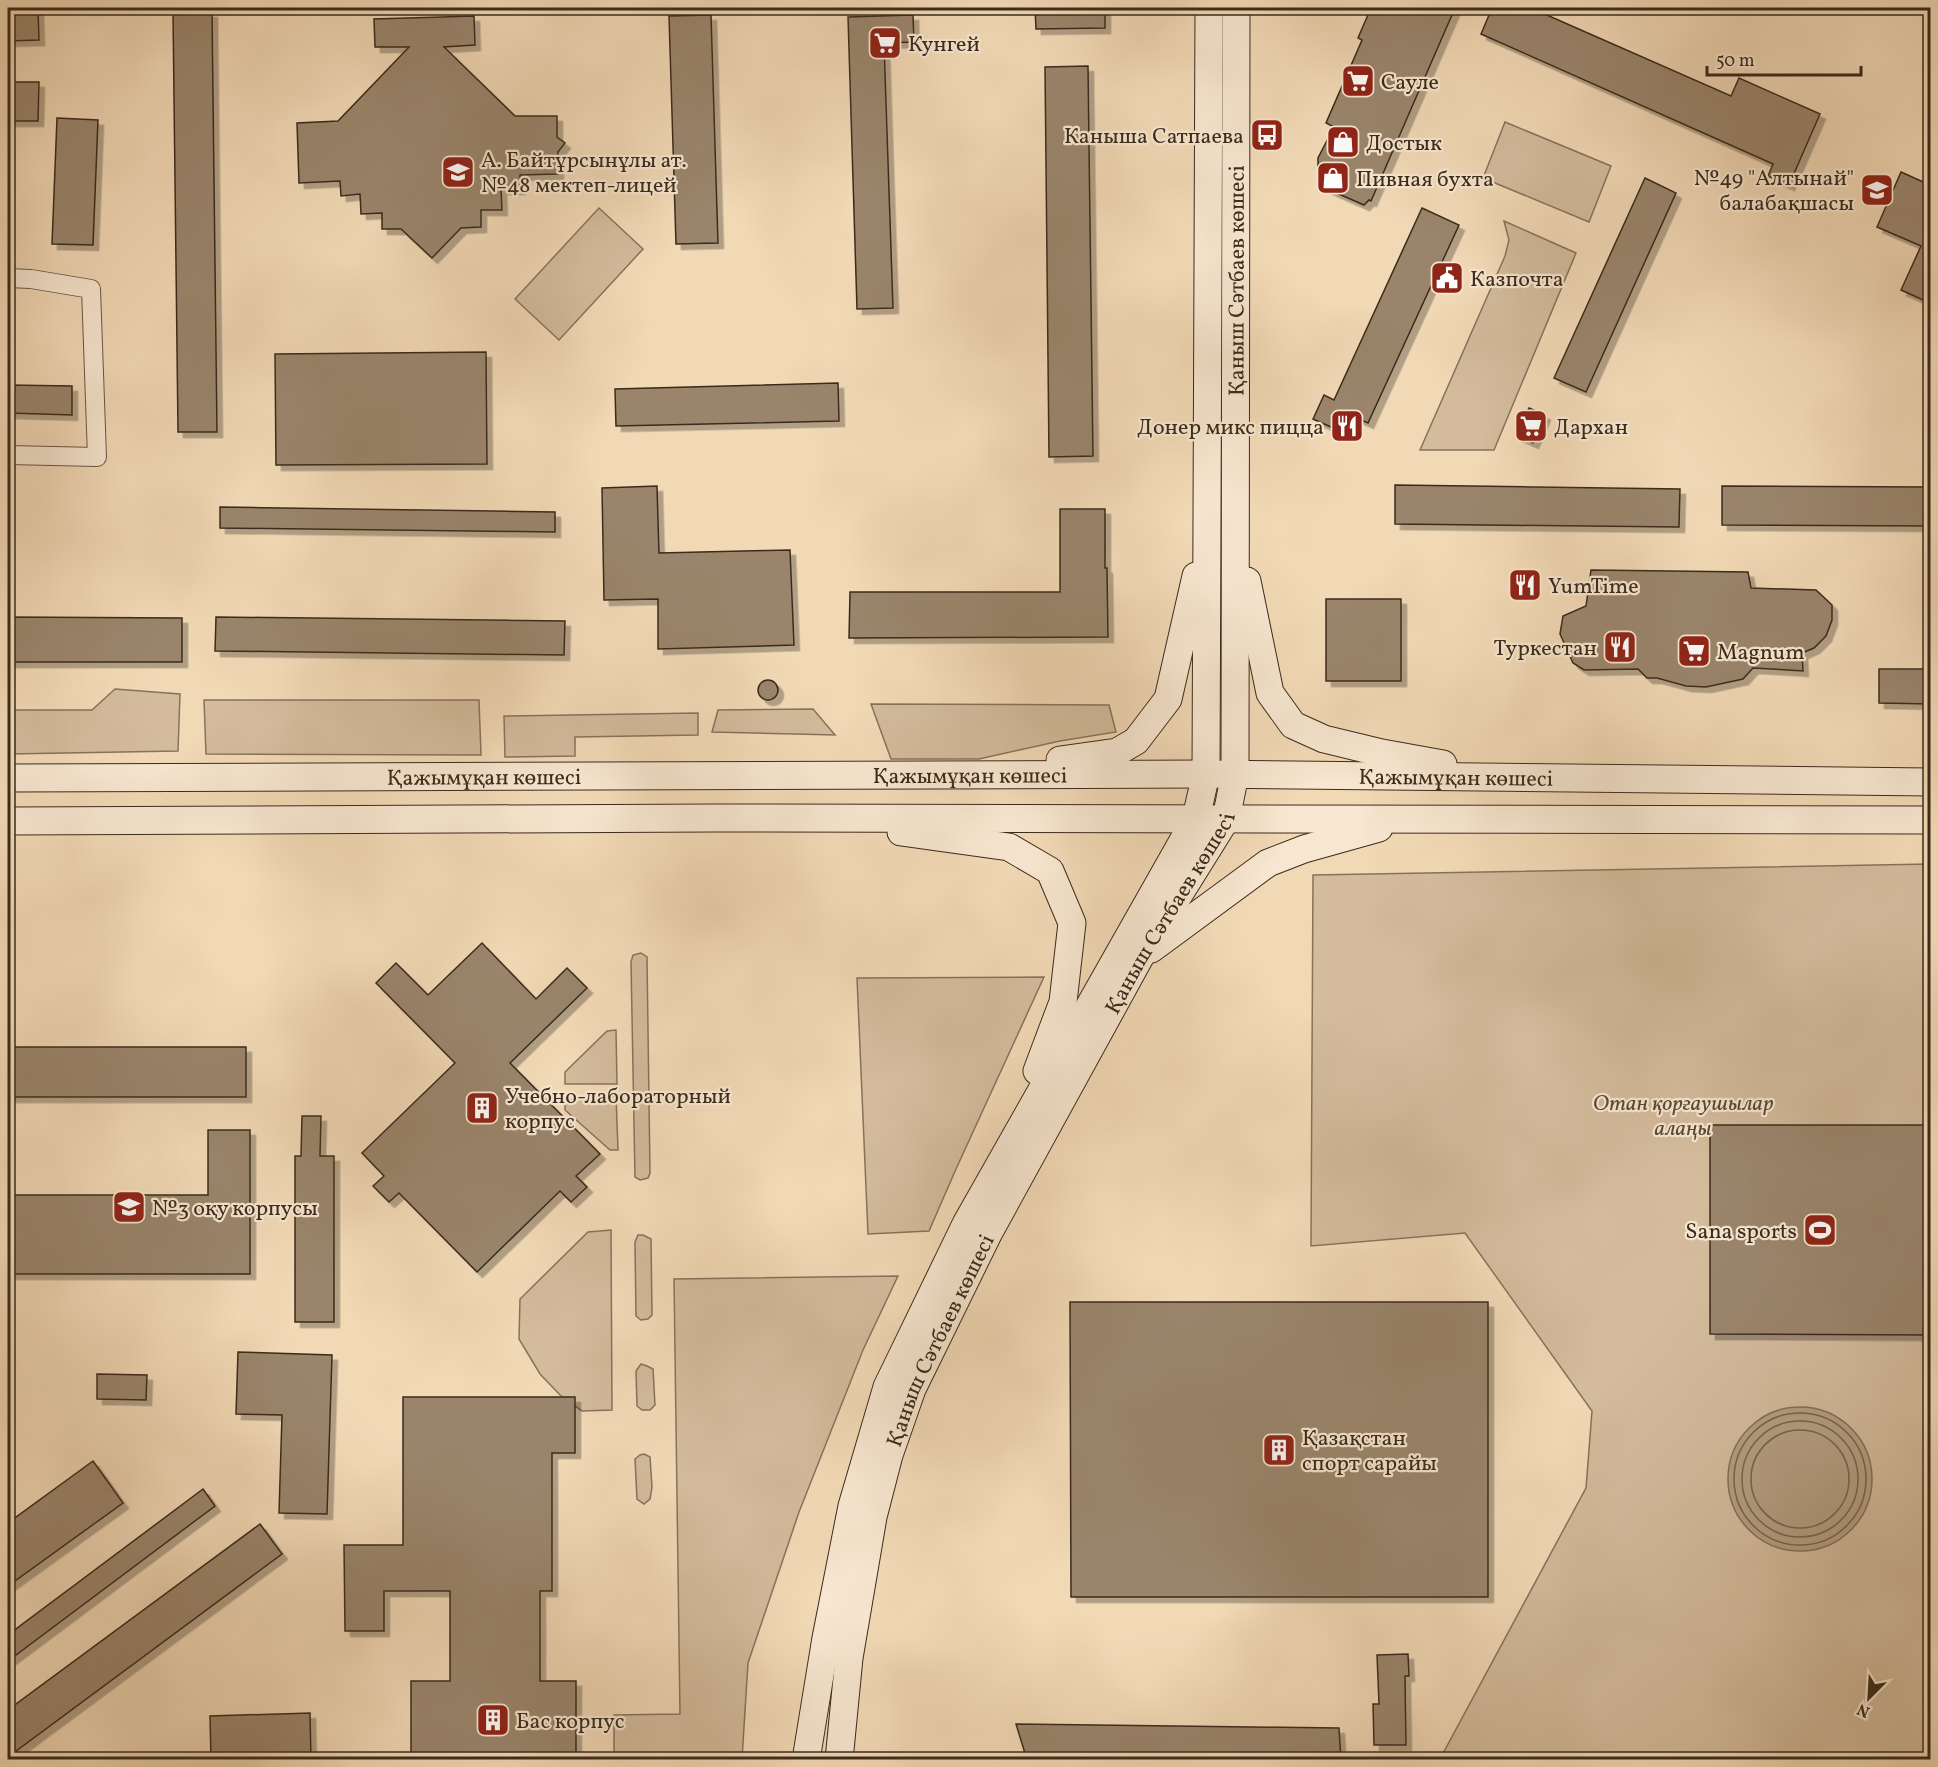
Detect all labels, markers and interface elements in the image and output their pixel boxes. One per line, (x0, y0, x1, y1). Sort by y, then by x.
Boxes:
supermarket icon: Кунгей (867, 25, 903, 61)
place label: Кунгей (908, 30, 980, 61)
scale bar (1707, 39, 1862, 77)
text: 50 m (1716, 49, 1755, 74)
supermarket icon: Сауле (1340, 63, 1376, 99)
place label: Сауле (1381, 68, 1439, 99)
bus stop icon: Каныша Сатпаева (1249, 117, 1285, 153)
place label: Каныша Сатпаева (1064, 122, 1244, 153)
shop icon: Достык (1325, 124, 1361, 160)
place label: Достык (1366, 129, 1442, 160)
place label: А. Байтұрсынұлы ат. №48 мектеп-лицей (481, 146, 687, 202)
school or university icon: А. Байтұрсынұлы ат. №48 мектеп-лицей (440, 154, 476, 190)
shop icon: Пивная бухта (1315, 160, 1351, 196)
place label: №49 "Алтынай" балабақшасы (1694, 164, 1854, 220)
street label: Қаныш Сәтбаев көшесі (1222, 165, 1254, 396)
place label: Пивная бухта (1356, 165, 1494, 196)
school or university icon: №49 "Алтынай" балабақшасы (1859, 172, 1895, 208)
public building icon: Казпочта (1429, 260, 1465, 296)
place label: Казпочта (1470, 265, 1564, 296)
restaurant icon: Донер микс пицца (1329, 408, 1365, 444)
supermarket icon: Дархан (1513, 408, 1549, 444)
place label: Донер микс пицца (1137, 413, 1324, 444)
place label: Дархан (1554, 413, 1628, 444)
restaurant icon: YumTime (1507, 567, 1543, 603)
place label: YumTime (1548, 572, 1639, 603)
restaurant icon: Туркестан (1602, 629, 1638, 665)
supermarket icon: Magnum (1676, 633, 1712, 669)
place label: Туркестан (1494, 634, 1597, 665)
place label: Magnum (1717, 638, 1805, 669)
street label: Қажымұқан көшесі (873, 761, 1067, 793)
street label: Қажымұқан көшесі (387, 763, 581, 795)
street label: Қажымұқан көшесі (1358, 763, 1553, 796)
street label: Қаныш Сәтбаев көшесі (1098, 811, 1245, 1021)
place label: Учебно-лабораторный корпус (505, 1082, 731, 1138)
park label: Отан қорғаушылар алаңы (1593, 1089, 1773, 1145)
building icon: Учебно-лабораторный корпус (464, 1090, 500, 1126)
school or university icon: №3 оқу корпусы (111, 1189, 147, 1225)
place label: №3 оқу корпусы (152, 1194, 318, 1225)
sports icon: Sana sports (1802, 1212, 1838, 1248)
place label: Sana sports (1685, 1217, 1797, 1248)
street label: Қаныш Сәтбаев көшесі (880, 1230, 1003, 1452)
place label: Қазақстан спорт сарайы (1302, 1424, 1437, 1480)
building icon: Қазақстан спорт сарайы (1261, 1432, 1297, 1468)
north arrow (1839, 1668, 1899, 1728)
text: N (1854, 1697, 1873, 1722)
building icon: Бас корпус (475, 1702, 511, 1738)
place label: Бас корпус (516, 1707, 625, 1738)

